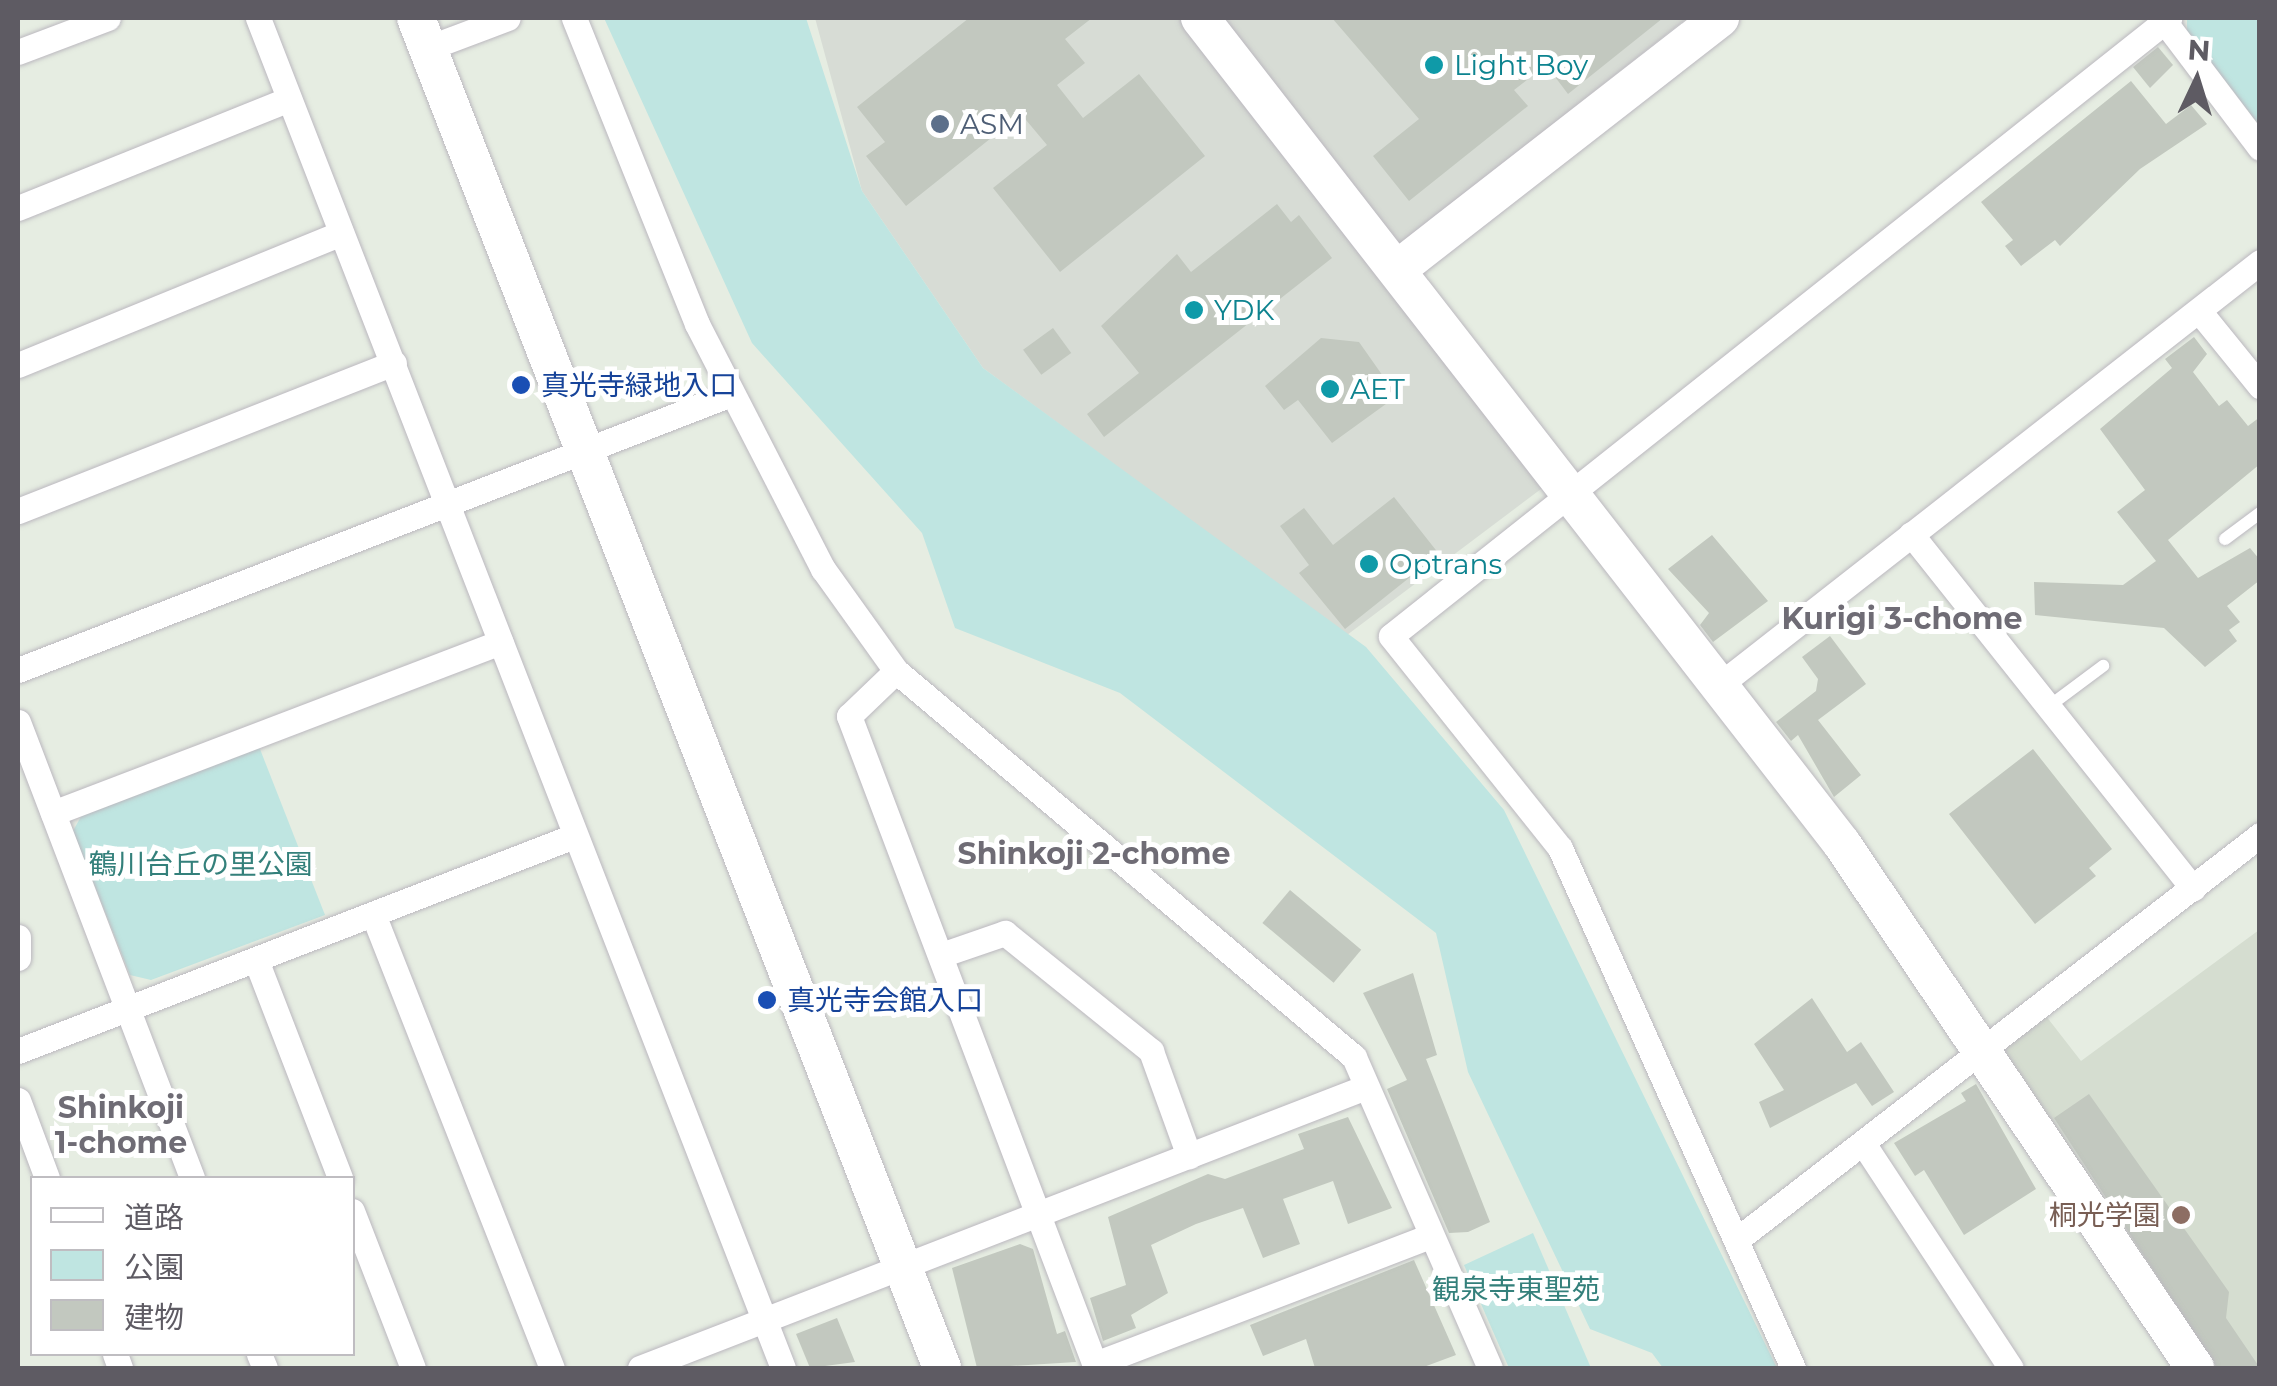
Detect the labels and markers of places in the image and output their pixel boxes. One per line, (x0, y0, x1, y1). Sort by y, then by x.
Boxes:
place label: Light Boy (1454, 48, 1588, 82)
marker: Light Boy (1423, 54, 1445, 76)
place label: ASM (960, 107, 1024, 141)
marker: ASM (929, 113, 951, 135)
place label: YDK (1214, 293, 1274, 327)
marker: YDK (1183, 299, 1205, 321)
place label: 真光寺緑地入口 (541, 368, 737, 402)
place label: AET (1350, 372, 1405, 406)
marker: 真光寺緑地入口 (510, 374, 532, 396)
marker: AET (1319, 378, 1341, 400)
place label: Optrans (1389, 547, 1502, 581)
marker: Optrans (1358, 553, 1380, 575)
place label: 真光寺会館入口 (787, 983, 983, 1017)
marker: 真光寺会館入口 (756, 989, 778, 1011)
place label: 桐光学園 (2049, 1198, 2161, 1232)
marker: 桐光学園 (2170, 1204, 2192, 1226)

